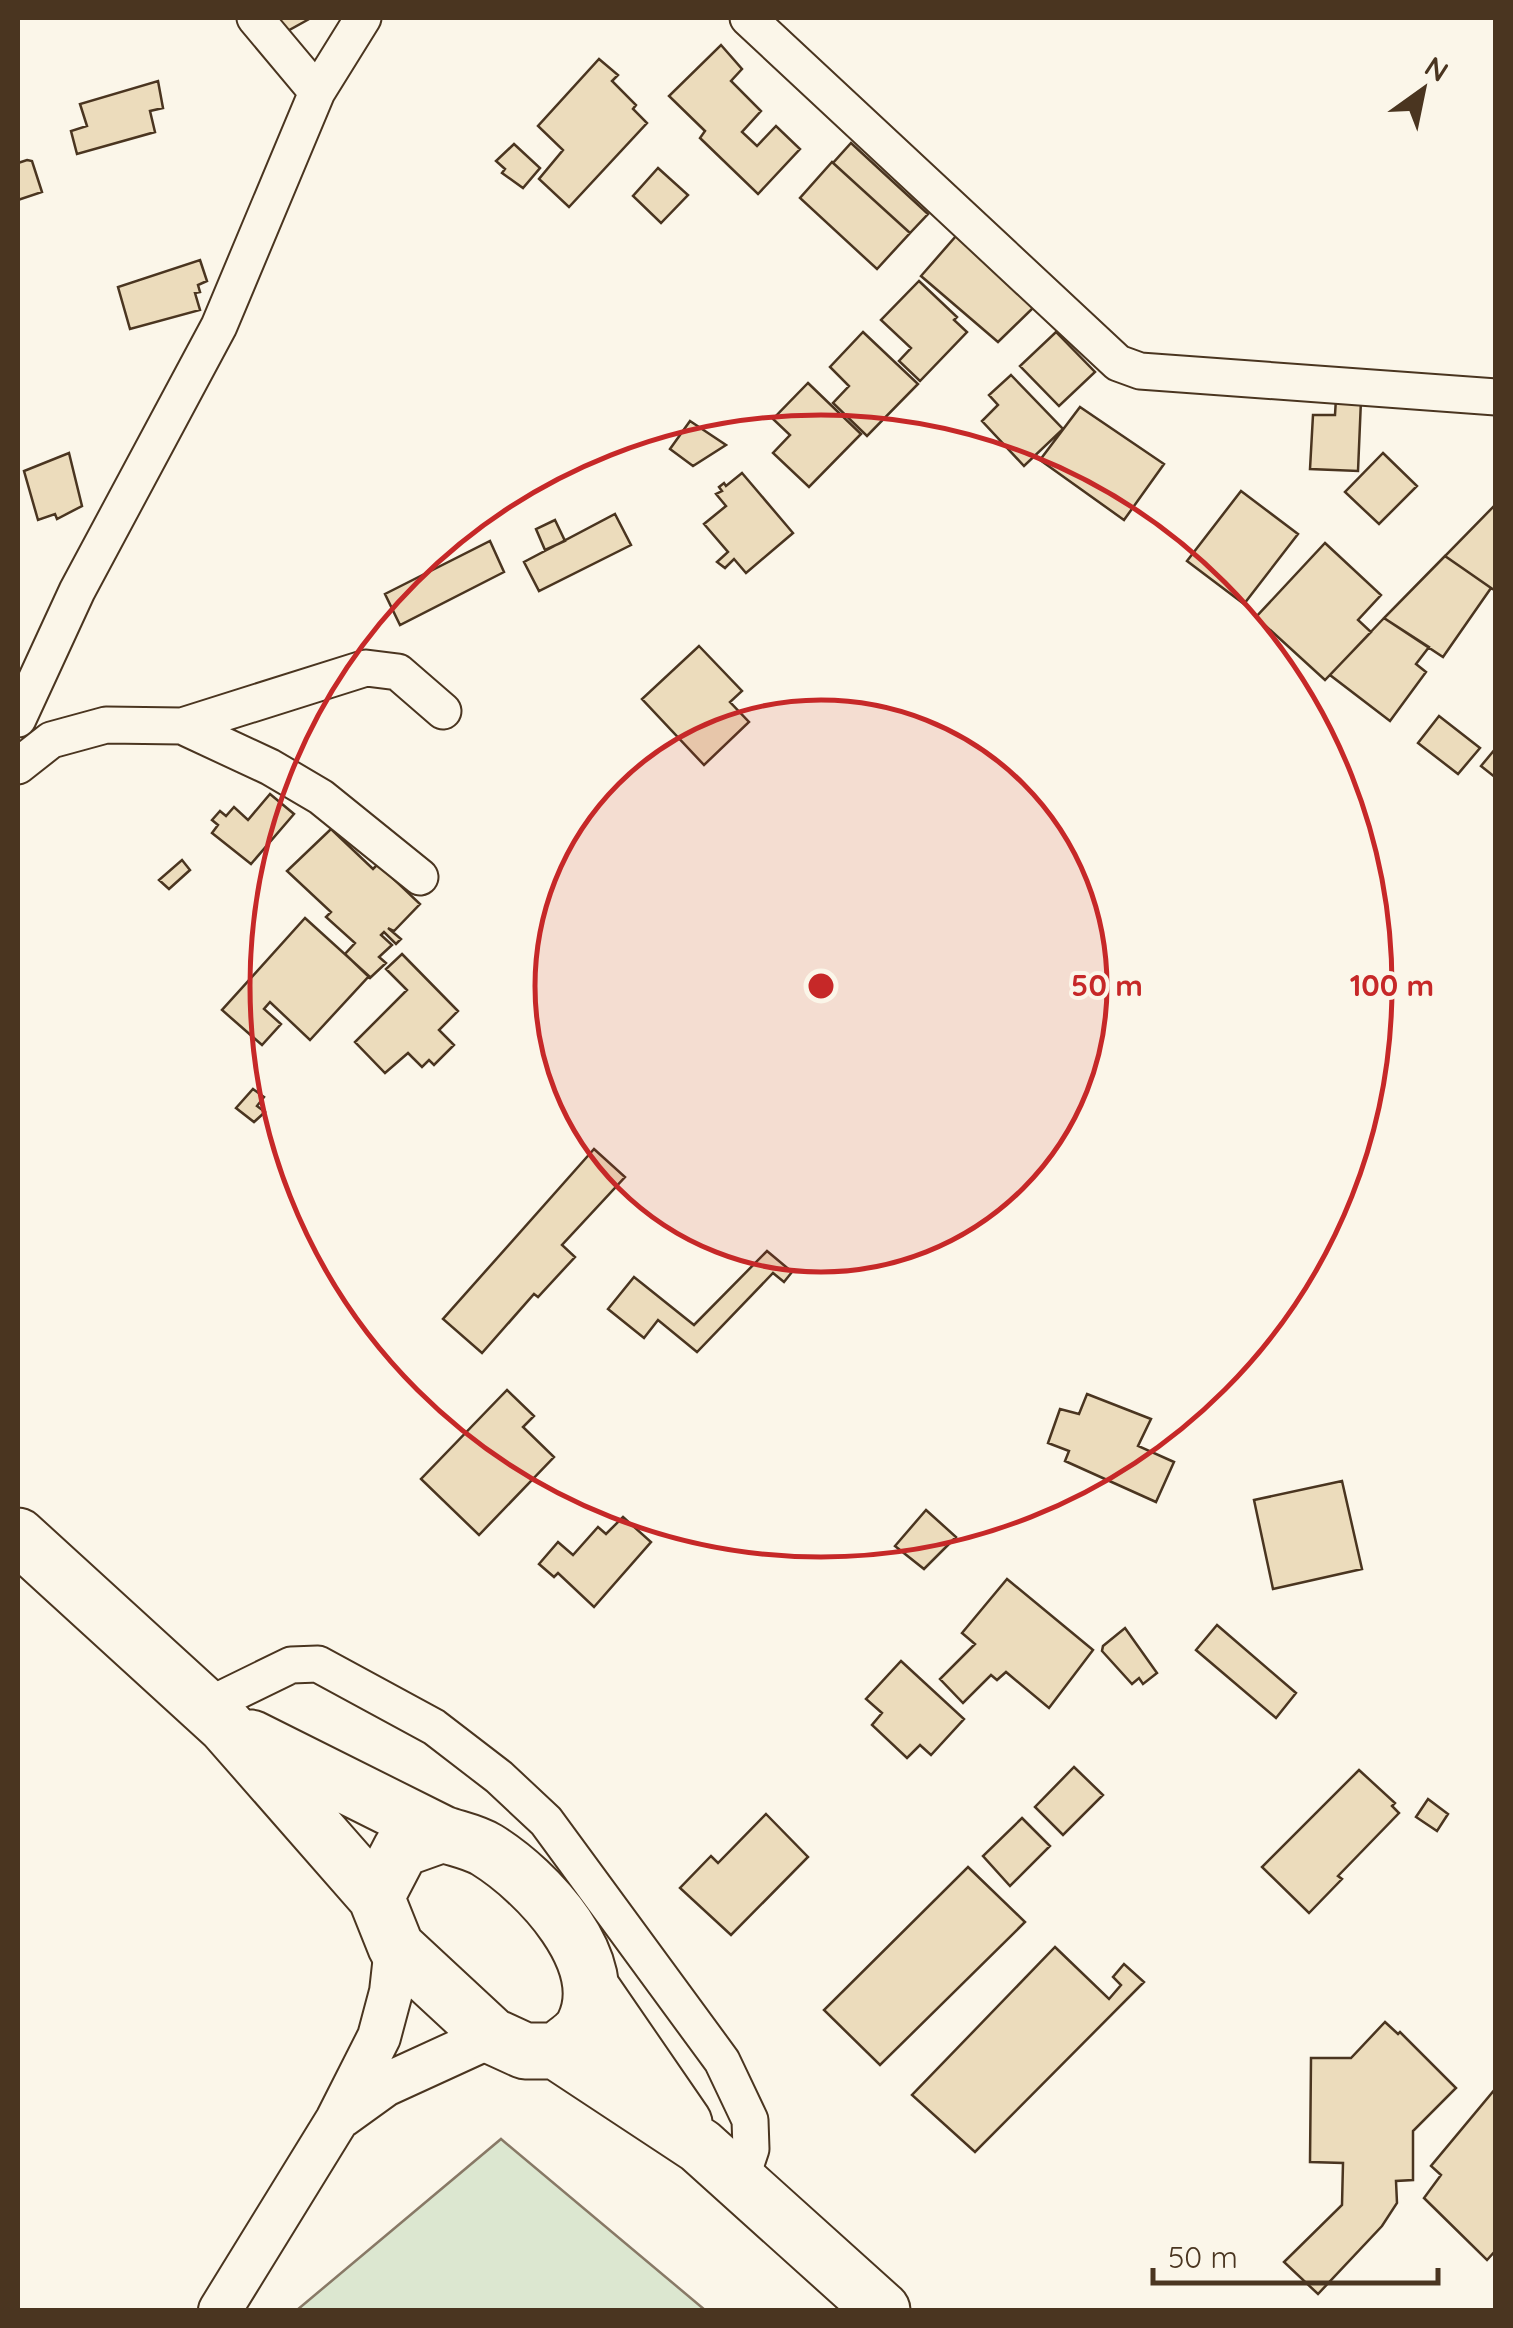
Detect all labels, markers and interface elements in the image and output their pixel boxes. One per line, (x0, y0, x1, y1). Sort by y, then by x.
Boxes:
north arrow (1373, 40, 1473, 140)
text: N (1419, 48, 1455, 89)
text: 50 m (1071, 966, 1143, 1004)
text: 100 m (1350, 966, 1434, 1004)
centre of rings (803, 968, 839, 1004)
scale bar (1153, 2223, 1438, 2285)
text: 50 m (1168, 2238, 1238, 2276)

